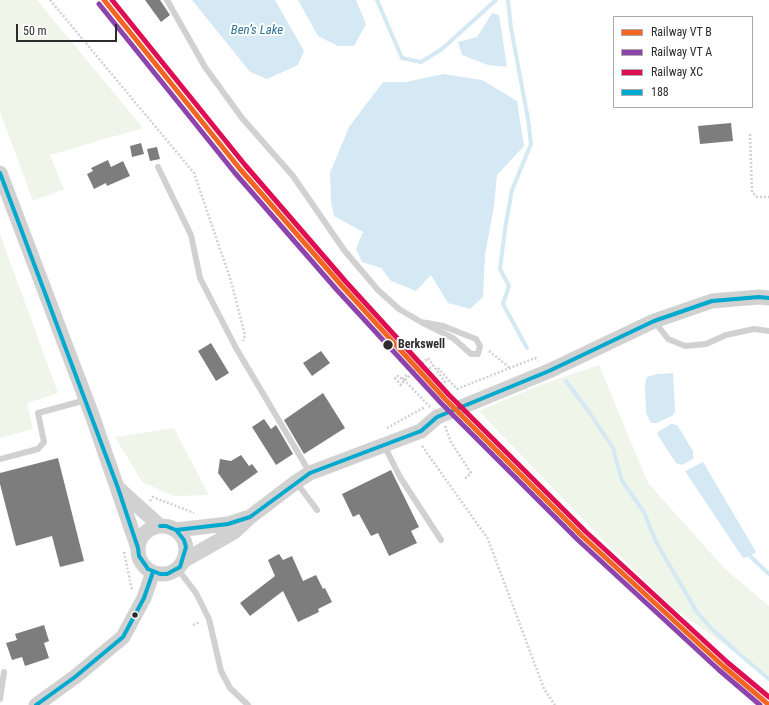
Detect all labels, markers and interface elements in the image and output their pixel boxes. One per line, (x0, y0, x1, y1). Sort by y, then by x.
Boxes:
scale bar (18, 16, 119, 42)
legend (613, 16, 753, 108)
water label: Ben’s Lake (231, 23, 283, 39)
text: 50 m (23, 24, 47, 38)
text: Railway VT B (651, 25, 712, 39)
text: Railway VT A (651, 45, 712, 59)
text: Railway XC (651, 65, 703, 79)
text: 188 (651, 85, 669, 99)
marker: Berkswell (381, 338, 395, 352)
place label: Berkswell (398, 338, 445, 352)
unlabelled marker (130, 610, 140, 620)

